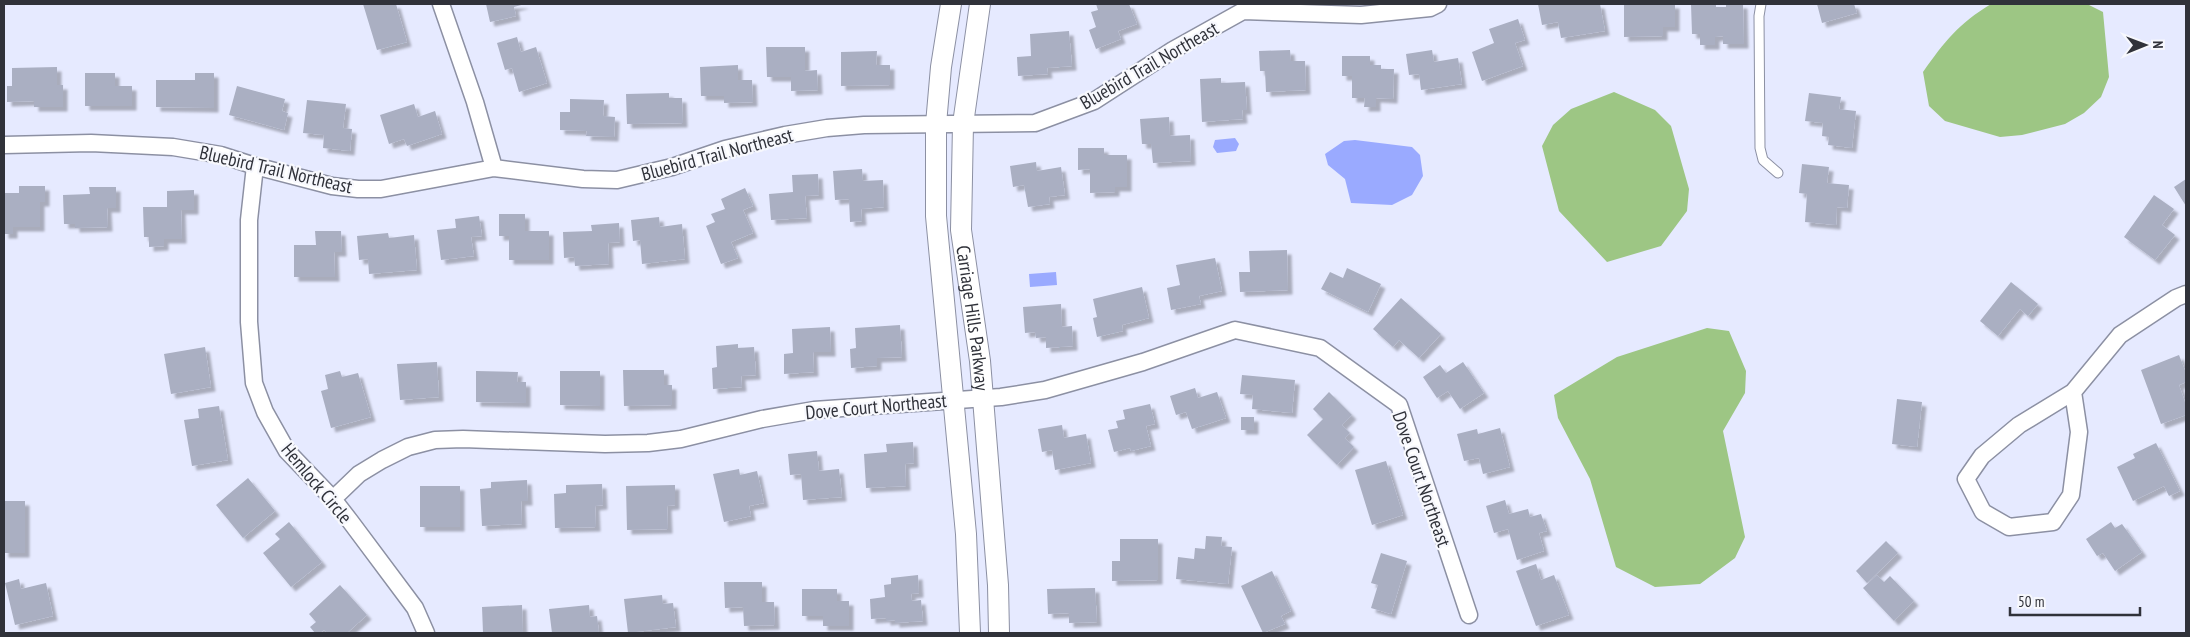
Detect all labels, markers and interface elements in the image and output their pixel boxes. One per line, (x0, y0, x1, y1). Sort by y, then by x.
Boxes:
street label: Bluebird Trail Northeast (1076, 15, 1223, 114)
north arrow (2120, 20, 2170, 70)
text: N (2149, 41, 2167, 49)
street label: Bluebird Trail Northeast (639, 122, 796, 186)
street label: Bluebird Trail Northeast (197, 140, 355, 198)
street label: Carriage Hills Parkway (951, 244, 994, 392)
street label: Dove Court Northeast (804, 388, 948, 424)
street label: Dove Court Northeast (1388, 408, 1457, 551)
street label: Hemlock Circle (276, 438, 358, 528)
scale bar (2010, 584, 2140, 616)
text: 50 m (2018, 592, 2044, 611)

